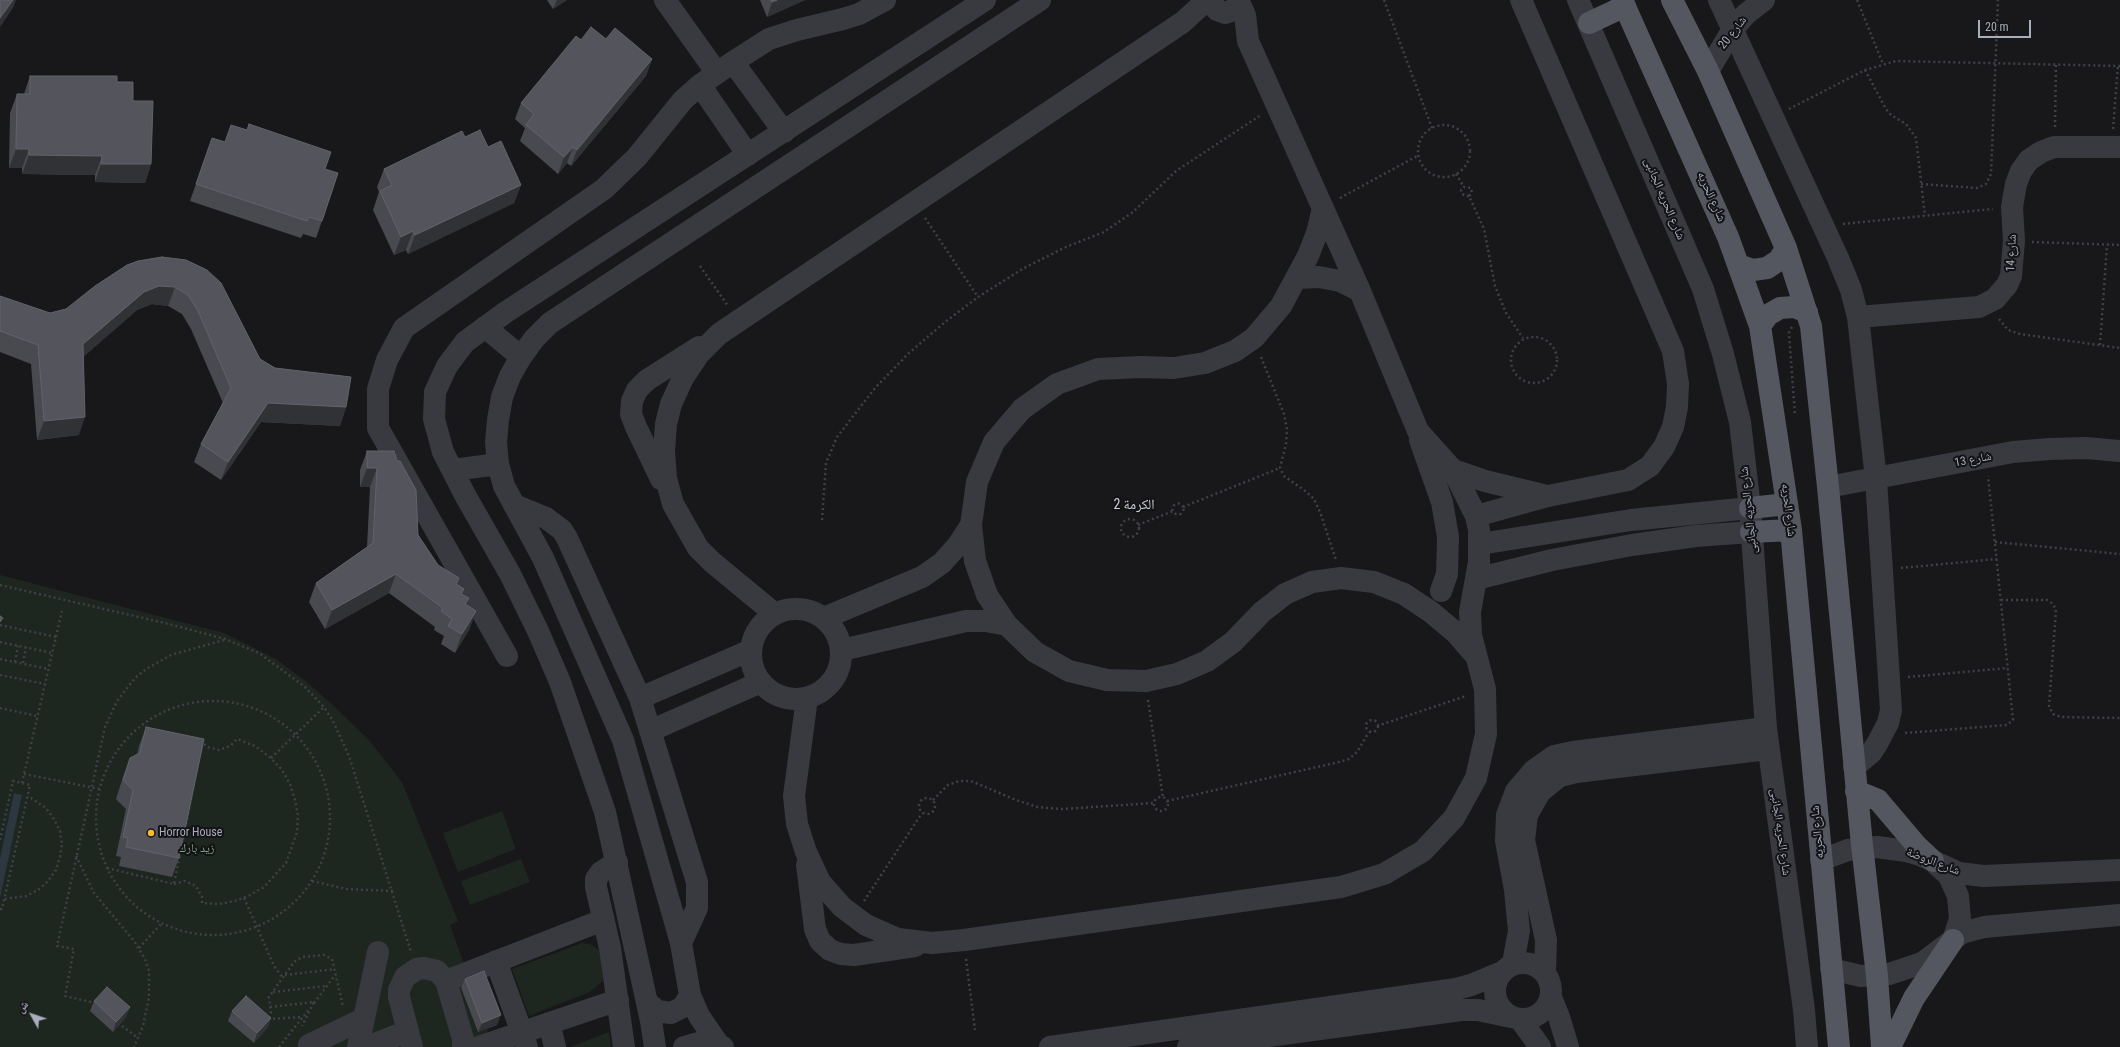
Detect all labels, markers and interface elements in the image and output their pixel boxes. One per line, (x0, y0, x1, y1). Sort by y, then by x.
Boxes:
scale bar (1980, 12, 2033, 38)
street label: شارع 20 (1716, 14, 1750, 52)
text: 20 m (1985, 20, 2009, 34)
street label: شارع الحريه الجانبى (1640, 156, 1688, 242)
street label: شارع الحريه (1694, 170, 1728, 224)
street label: شارع 14 (2004, 234, 2020, 272)
street label: شارع 13 (1953, 449, 1993, 471)
street label: شارع الحريه الجانبى (1737, 466, 1761, 554)
street label: شارع الحريه (1778, 483, 1798, 537)
district label: الكرمة 2 (1113, 497, 1155, 513)
street label: شارع الحريه الجانبى (1767, 788, 1793, 876)
street label: شارع الحريه (1809, 805, 1827, 859)
place label: Horror House (159, 826, 222, 840)
marker: Horror House (146, 828, 156, 838)
park label: زيد بارك (180, 842, 214, 856)
street label: شارع الروضة (1904, 845, 1962, 879)
north arrow (12, 995, 52, 1035)
text: ش (14, 998, 31, 1016)

